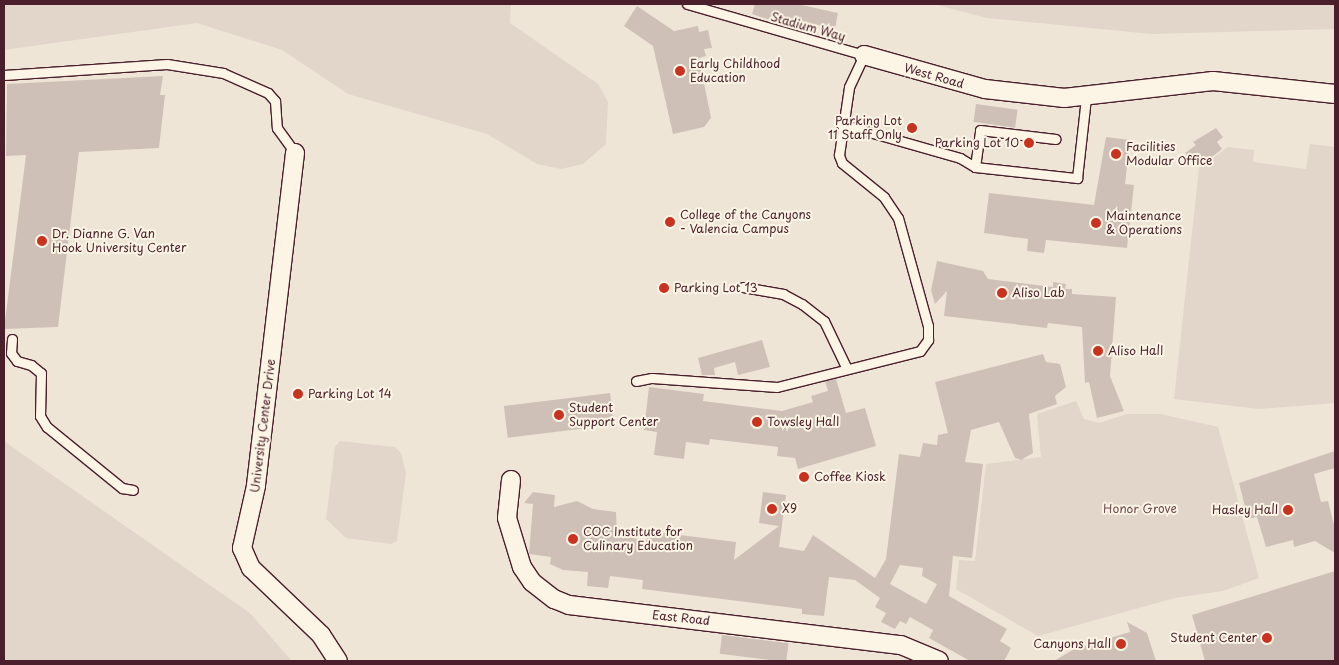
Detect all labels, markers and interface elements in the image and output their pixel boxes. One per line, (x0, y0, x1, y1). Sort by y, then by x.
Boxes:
street label: Stadium Way (769, 9, 847, 45)
place label: Early Childhood Education (690, 57, 781, 85)
street label: West Road (903, 61, 965, 91)
marker: Early Childhood Education (674, 65, 686, 77)
place label: Parking Lot 11 Staff Only (828, 114, 902, 142)
marker: Parking Lot 11 Staff Only (906, 122, 918, 134)
place label: Parking Lot 10 (934, 136, 1019, 150)
marker: Parking Lot 10 (1023, 137, 1035, 149)
place label: Facilities Modular Office (1126, 140, 1213, 168)
marker: Facilities Modular Office (1110, 148, 1122, 160)
place label: College of the Canyons - Valencia Campus (680, 208, 813, 236)
place label: Maintenance & Operations (1106, 209, 1182, 237)
marker: College of the Canyons - Valencia Campus (664, 216, 676, 228)
marker: Maintenance & Operations (1090, 217, 1102, 229)
place label: Dr. Dianne G. Van Hook University Center (52, 227, 187, 255)
marker: Dr. Dianne G. Van Hook University Center (36, 235, 48, 247)
place label: Parking Lot 13 (674, 281, 759, 295)
marker: Parking Lot 13 (658, 282, 670, 294)
place label: Aliso Lab (1012, 286, 1065, 300)
marker: Aliso Lab (996, 287, 1008, 299)
place label: Aliso Hall (1108, 344, 1163, 358)
marker: Aliso Hall (1092, 345, 1104, 357)
street label: University Center Drive (248, 358, 278, 494)
place label: Parking Lot 14 (308, 387, 393, 401)
marker: Parking Lot 14 (292, 388, 304, 400)
place label: Student Support Center (569, 401, 658, 429)
marker: Student Support Center (553, 409, 565, 421)
place label: Towsley Hall (767, 415, 840, 429)
marker: Towsley Hall (751, 416, 763, 428)
place label: Coffee Kiosk (814, 470, 887, 484)
marker: Coffee Kiosk (798, 471, 810, 483)
place label: X9 (782, 502, 797, 516)
park label: Honor Grove (1103, 502, 1177, 516)
marker: X9 (766, 503, 778, 515)
place label: Hasley Hall (1211, 503, 1278, 517)
marker: Hasley Hall (1282, 504, 1294, 516)
place label: COC Institute for Culinary Education (583, 525, 692, 553)
marker: COC Institute for Culinary Education (567, 533, 579, 545)
street label: East Road (651, 608, 711, 628)
place label: Student Center (1169, 631, 1257, 645)
marker: Student Center (1261, 632, 1273, 644)
place label: Canyons Hall (1034, 637, 1111, 651)
marker: Canyons Hall (1115, 638, 1127, 650)

